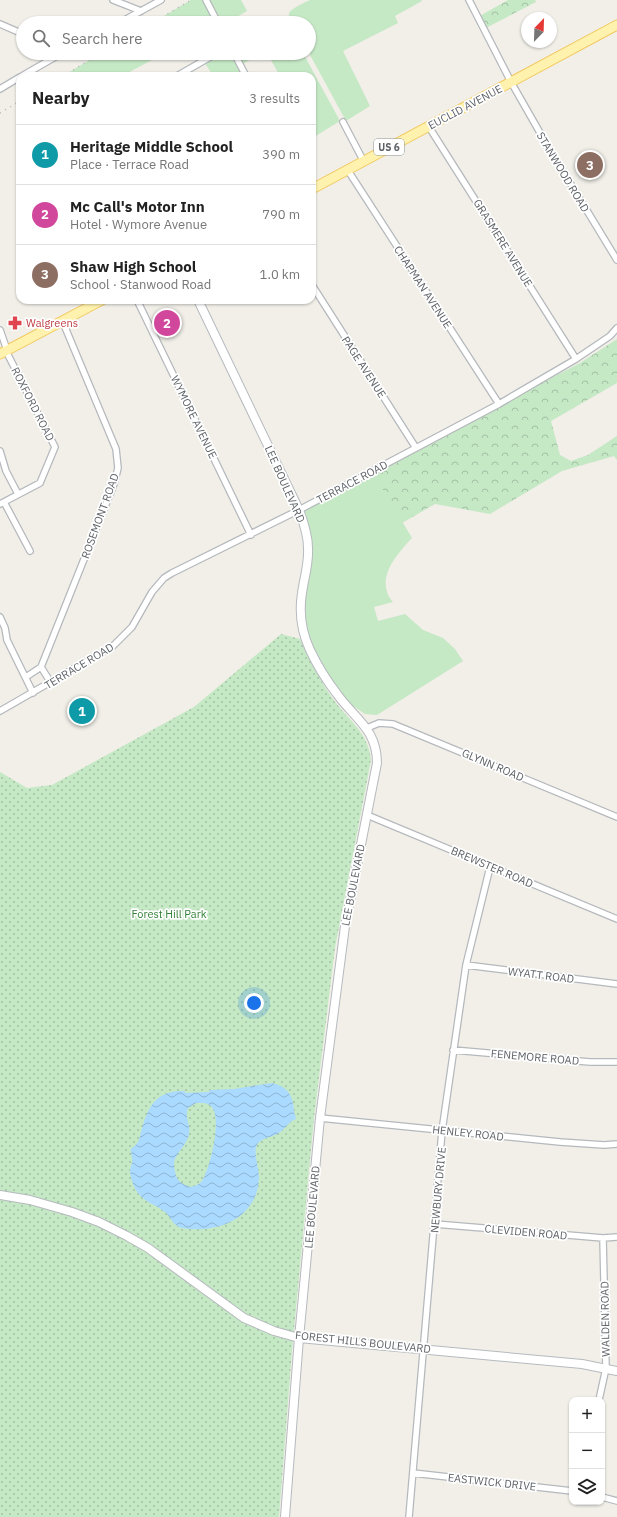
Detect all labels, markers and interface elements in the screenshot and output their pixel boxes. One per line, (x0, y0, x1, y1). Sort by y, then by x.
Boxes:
north arrow (521, 12, 557, 48)
search box (16, 16, 316, 60)
icon: search (30, 27, 52, 49)
text: Search here (62, 29, 142, 48)
street label: EUCLID AVENUE (426, 82, 504, 132)
text: Nearby (32, 87, 90, 109)
text: 3 results (249, 90, 300, 107)
street label: STANWOOD ROAD (534, 129, 592, 215)
text: Heritage Middle School (70, 137, 233, 156)
road number: US 6 (374, 139, 404, 155)
text: 1 (41, 146, 49, 163)
text: 390 m (262, 146, 300, 163)
pin: 3 (577, 150, 603, 180)
text: Place · Terrace Road (70, 156, 189, 173)
text: Mc Call's Motor Inn (70, 197, 205, 216)
street label: GRASMERE AVENUE (470, 197, 536, 289)
text: 2 (41, 206, 49, 223)
text: 790 m (262, 206, 300, 223)
text: Hotel · Wymore Avenue (70, 216, 207, 233)
street label: CHAPMAN AVENUE (391, 243, 455, 331)
text: Shaw High School (70, 257, 196, 276)
text: 3 (41, 266, 49, 283)
text: 1.0 km (260, 266, 300, 283)
text: School · Stanwood Road (70, 276, 211, 293)
pin: 2 (154, 308, 180, 338)
pharmacy icon: Walgreens (7, 315, 23, 331)
place label: Walgreens (26, 316, 78, 330)
street label: PAGE AVENUE (339, 333, 389, 401)
street label: ROXFORD ROAD (8, 365, 58, 443)
street label: WYMORE AVENUE (168, 373, 220, 461)
street label: LEE BOULEVARD (262, 443, 308, 525)
street label: TERRACE ROAD (314, 457, 390, 507)
street label: ROSEMONT ROAD (78, 471, 122, 561)
street label: TERRACE ROAD (42, 640, 116, 692)
pin: 1 (69, 696, 95, 726)
street label: GLYNN ROAD (460, 746, 526, 784)
street label: LEE BOULEVARD (338, 843, 368, 927)
street label: BREWSTER ROAD (449, 843, 535, 891)
park label: Forest Hill Park (131, 907, 207, 921)
street label: WYATT ROAD (507, 964, 575, 986)
your location (244, 993, 264, 1013)
street label: FENEMORE ROAD (490, 1046, 580, 1068)
street label: HENLEY ROAD (432, 1122, 504, 1144)
street label: NEWBURY DRIVE (427, 1146, 449, 1234)
street label: LEE BOULEVARD (301, 1165, 323, 1249)
street label: CLEVIDEN ROAD (484, 1221, 568, 1243)
street label: WALDEN ROAD (597, 1281, 613, 1357)
street label: FOREST HILLS BOULEVARD (294, 1328, 432, 1356)
map controls (569, 1397, 605, 1505)
button: + (569, 1397, 605, 1433)
button: − (569, 1433, 605, 1469)
button: layers (569, 1469, 605, 1505)
street label: EASTWICK DRIVE (447, 1470, 537, 1494)

